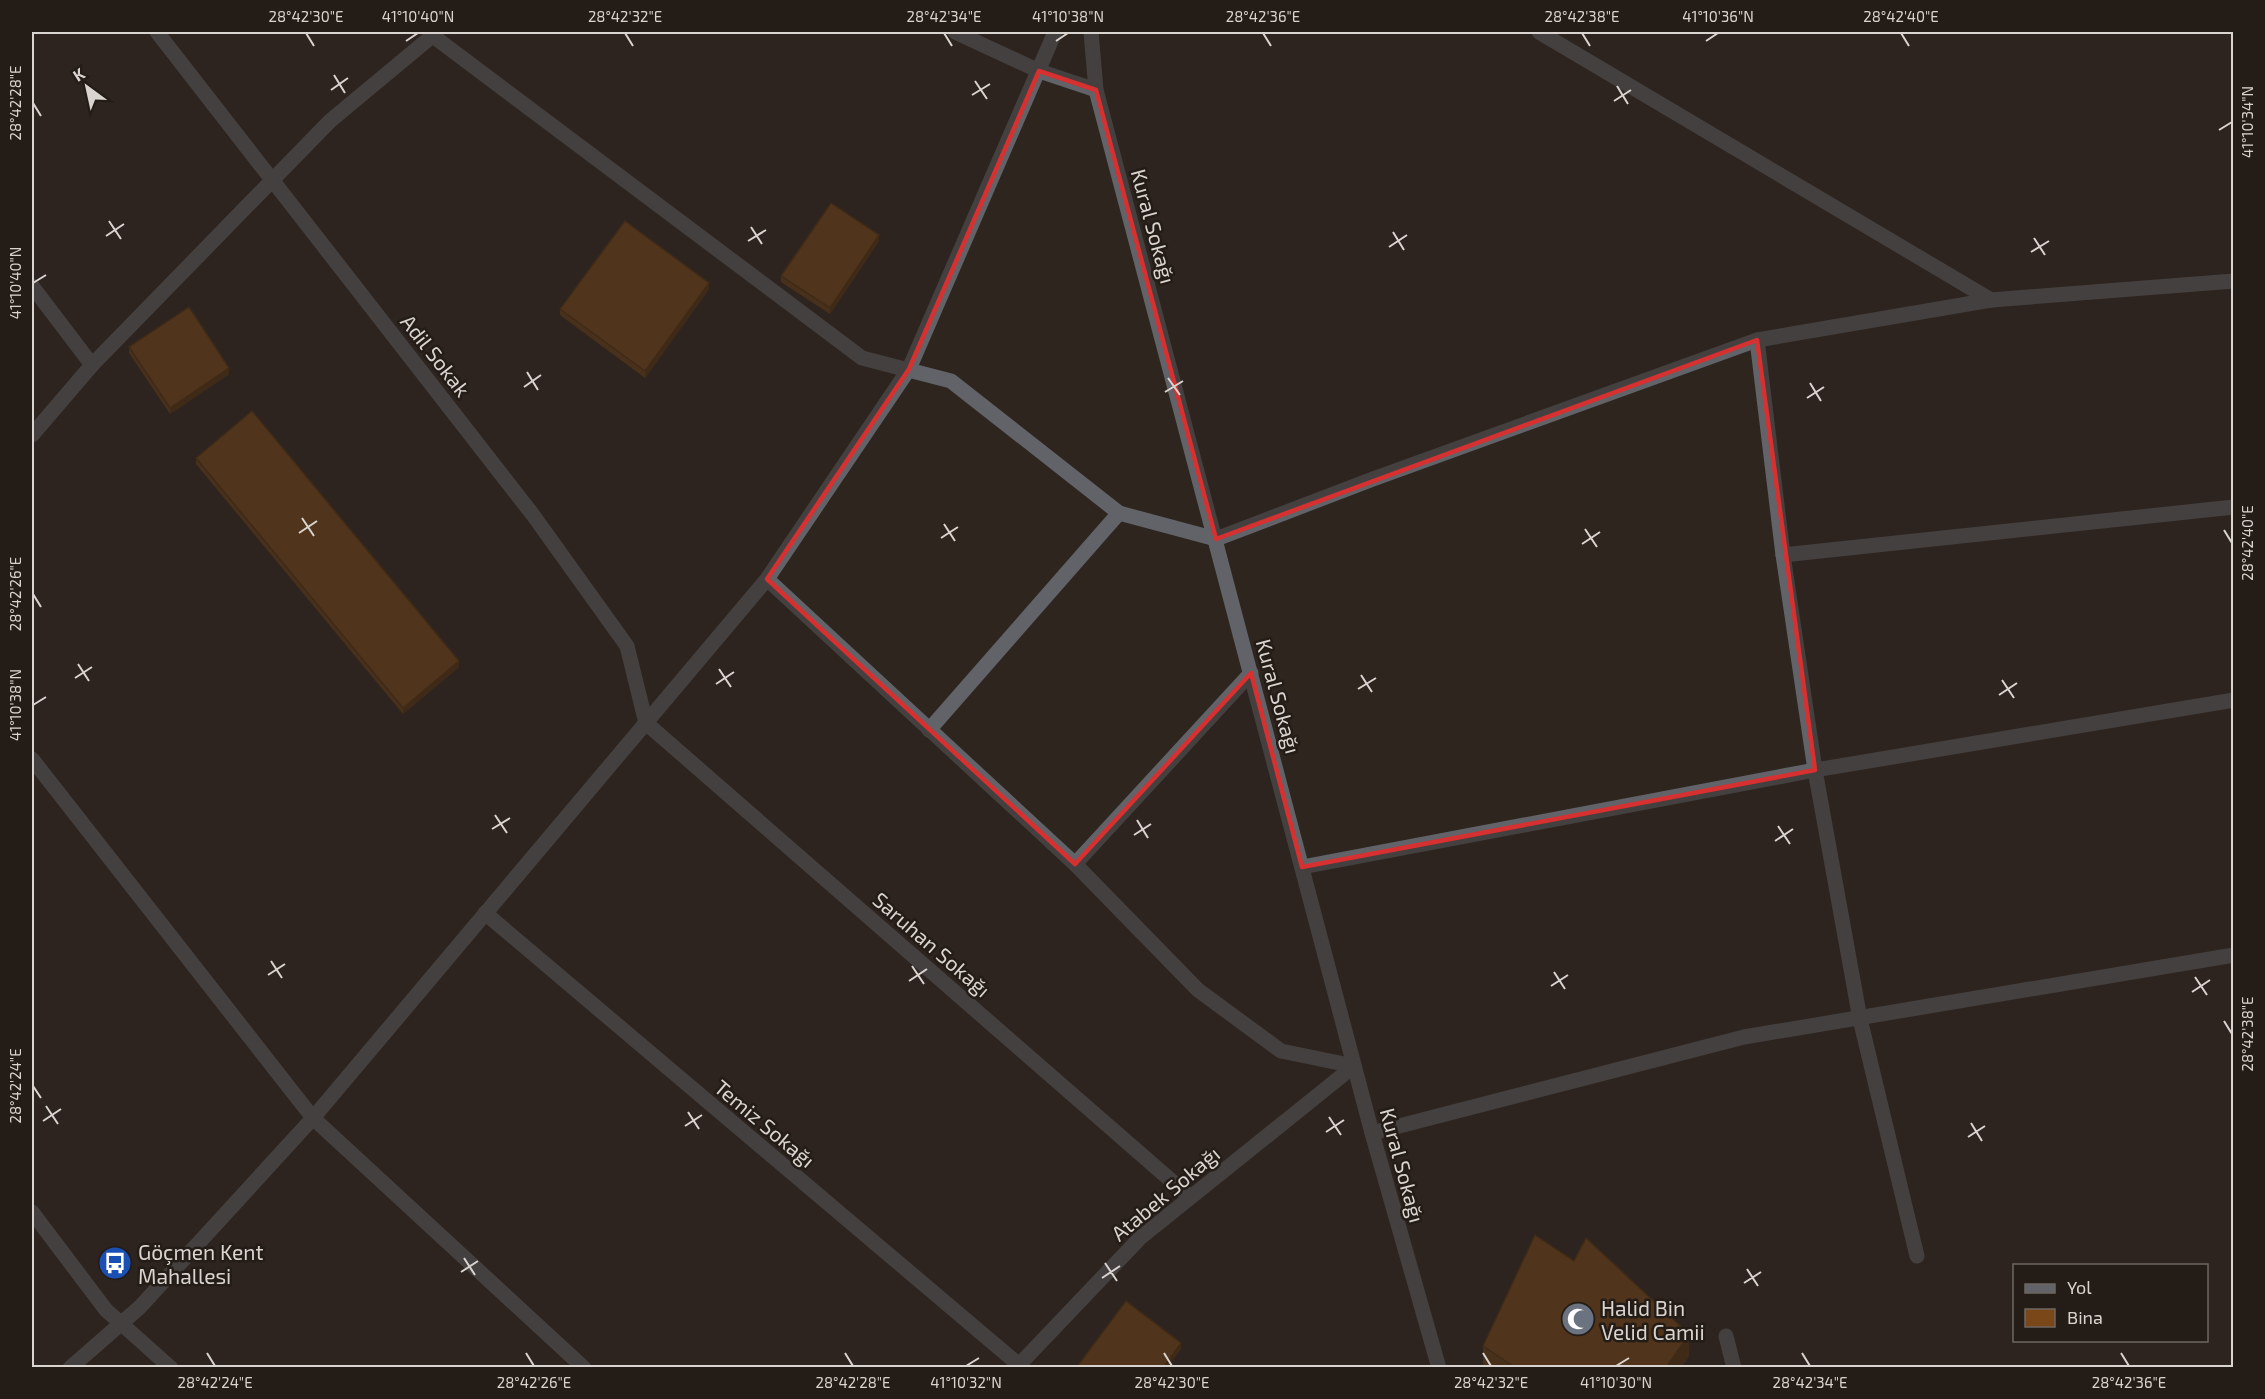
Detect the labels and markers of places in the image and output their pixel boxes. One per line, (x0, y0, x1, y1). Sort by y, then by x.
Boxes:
place label: Göçmen Kent Mahallesi (138, 1239, 264, 1288)
bus stop icon: Göçmen Kent Mahallesi (97, 1245, 133, 1281)
place label: Halid Bin Velid Camii (1601, 1295, 1705, 1344)
mosque icon: Halid Bin Velid Camii (1560, 1301, 1596, 1337)

